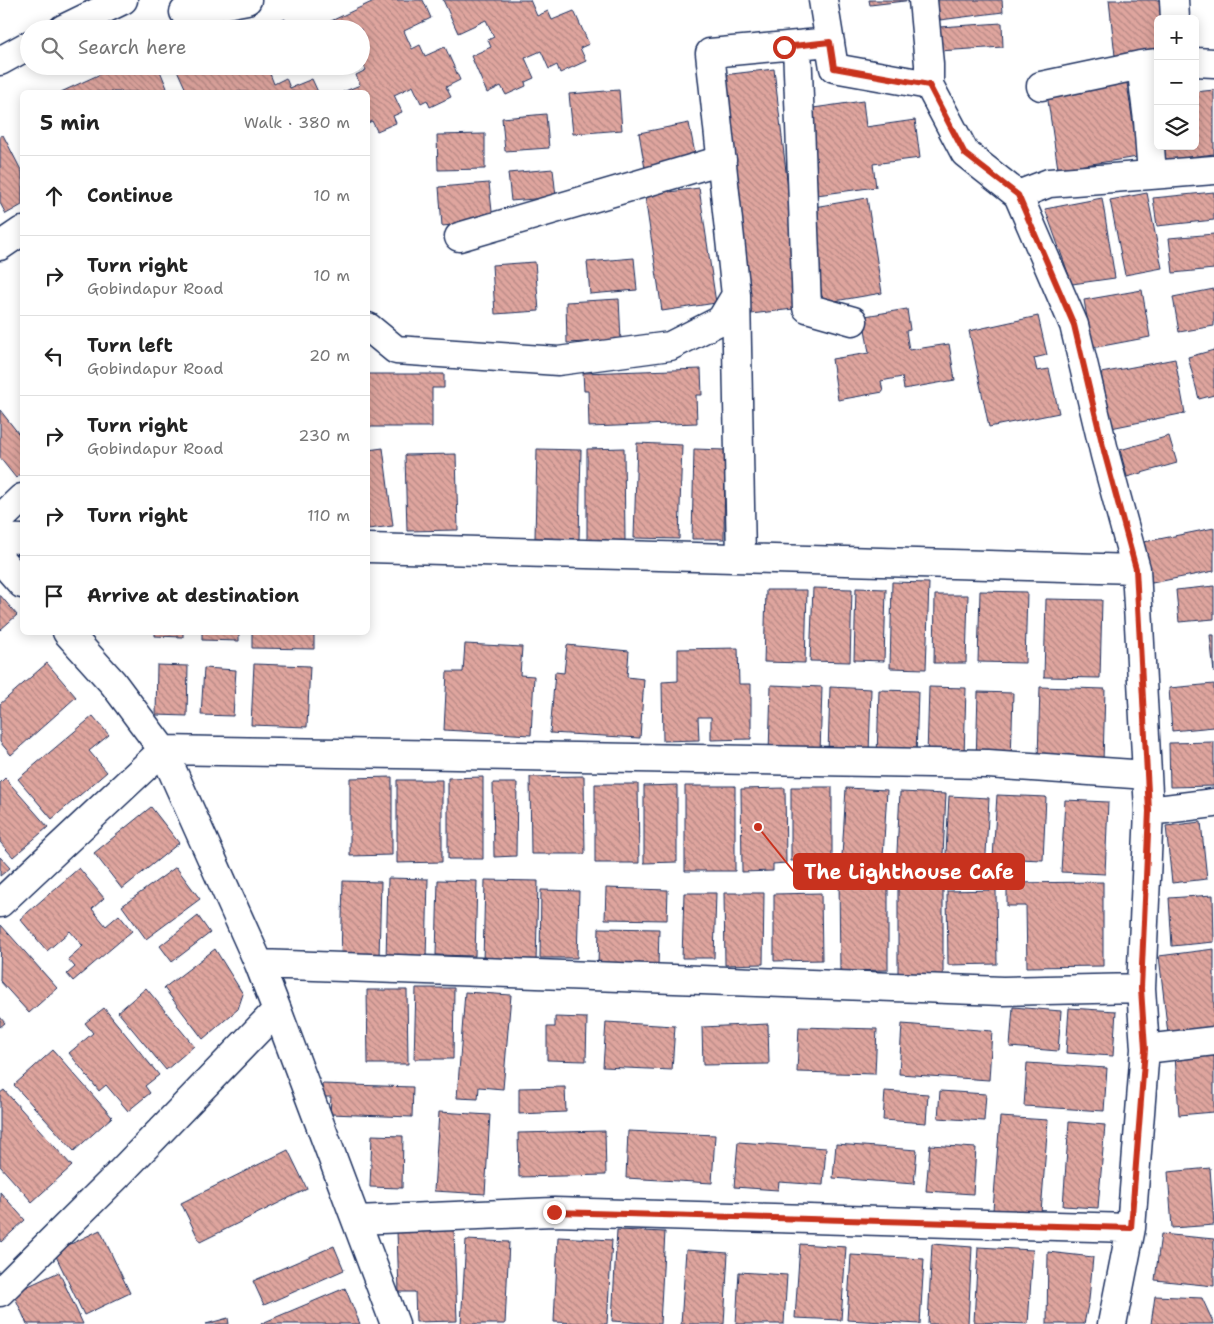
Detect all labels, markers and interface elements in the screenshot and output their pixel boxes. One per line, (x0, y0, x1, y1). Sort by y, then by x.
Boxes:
map controls (1154, 15, 1199, 150)
button: + (1154, 15, 1199, 60)
search box (20, 20, 370, 75)
icon: search (38, 34, 66, 62)
text: Search here (78, 35, 187, 60)
route start (773, 36, 796, 59)
button: − (1154, 60, 1199, 105)
button: layers (1154, 105, 1199, 150)
text: 5 min (40, 109, 100, 137)
text: Walk · 380 m (244, 112, 350, 133)
icon: ahead (40, 182, 68, 210)
text: Continue (87, 183, 173, 208)
text: 10 m (313, 185, 350, 206)
text: Turn right (87, 253, 188, 278)
icon: right (40, 262, 68, 290)
text: 10 m (313, 265, 350, 286)
text: Gobindapur Road (87, 278, 223, 299)
text: Turn left (87, 333, 173, 358)
icon: left (40, 342, 68, 370)
text: 20 m (309, 345, 350, 366)
text: Gobindapur Road (87, 358, 223, 379)
text: Turn right (87, 413, 188, 438)
icon: right (40, 422, 68, 450)
text: 230 m (298, 425, 350, 446)
text: Gobindapur Road (87, 438, 223, 459)
icon: right (40, 502, 68, 530)
text: Turn right (87, 503, 188, 528)
text: 110 m (307, 505, 350, 526)
icon: arrive (40, 582, 68, 610)
text: Arrive at destination (87, 583, 299, 608)
callout: The Lighthouse Cafe (794, 854, 1024, 889)
text: The Lighthouse Cafe (804, 859, 1014, 885)
route end (543, 1201, 566, 1224)

